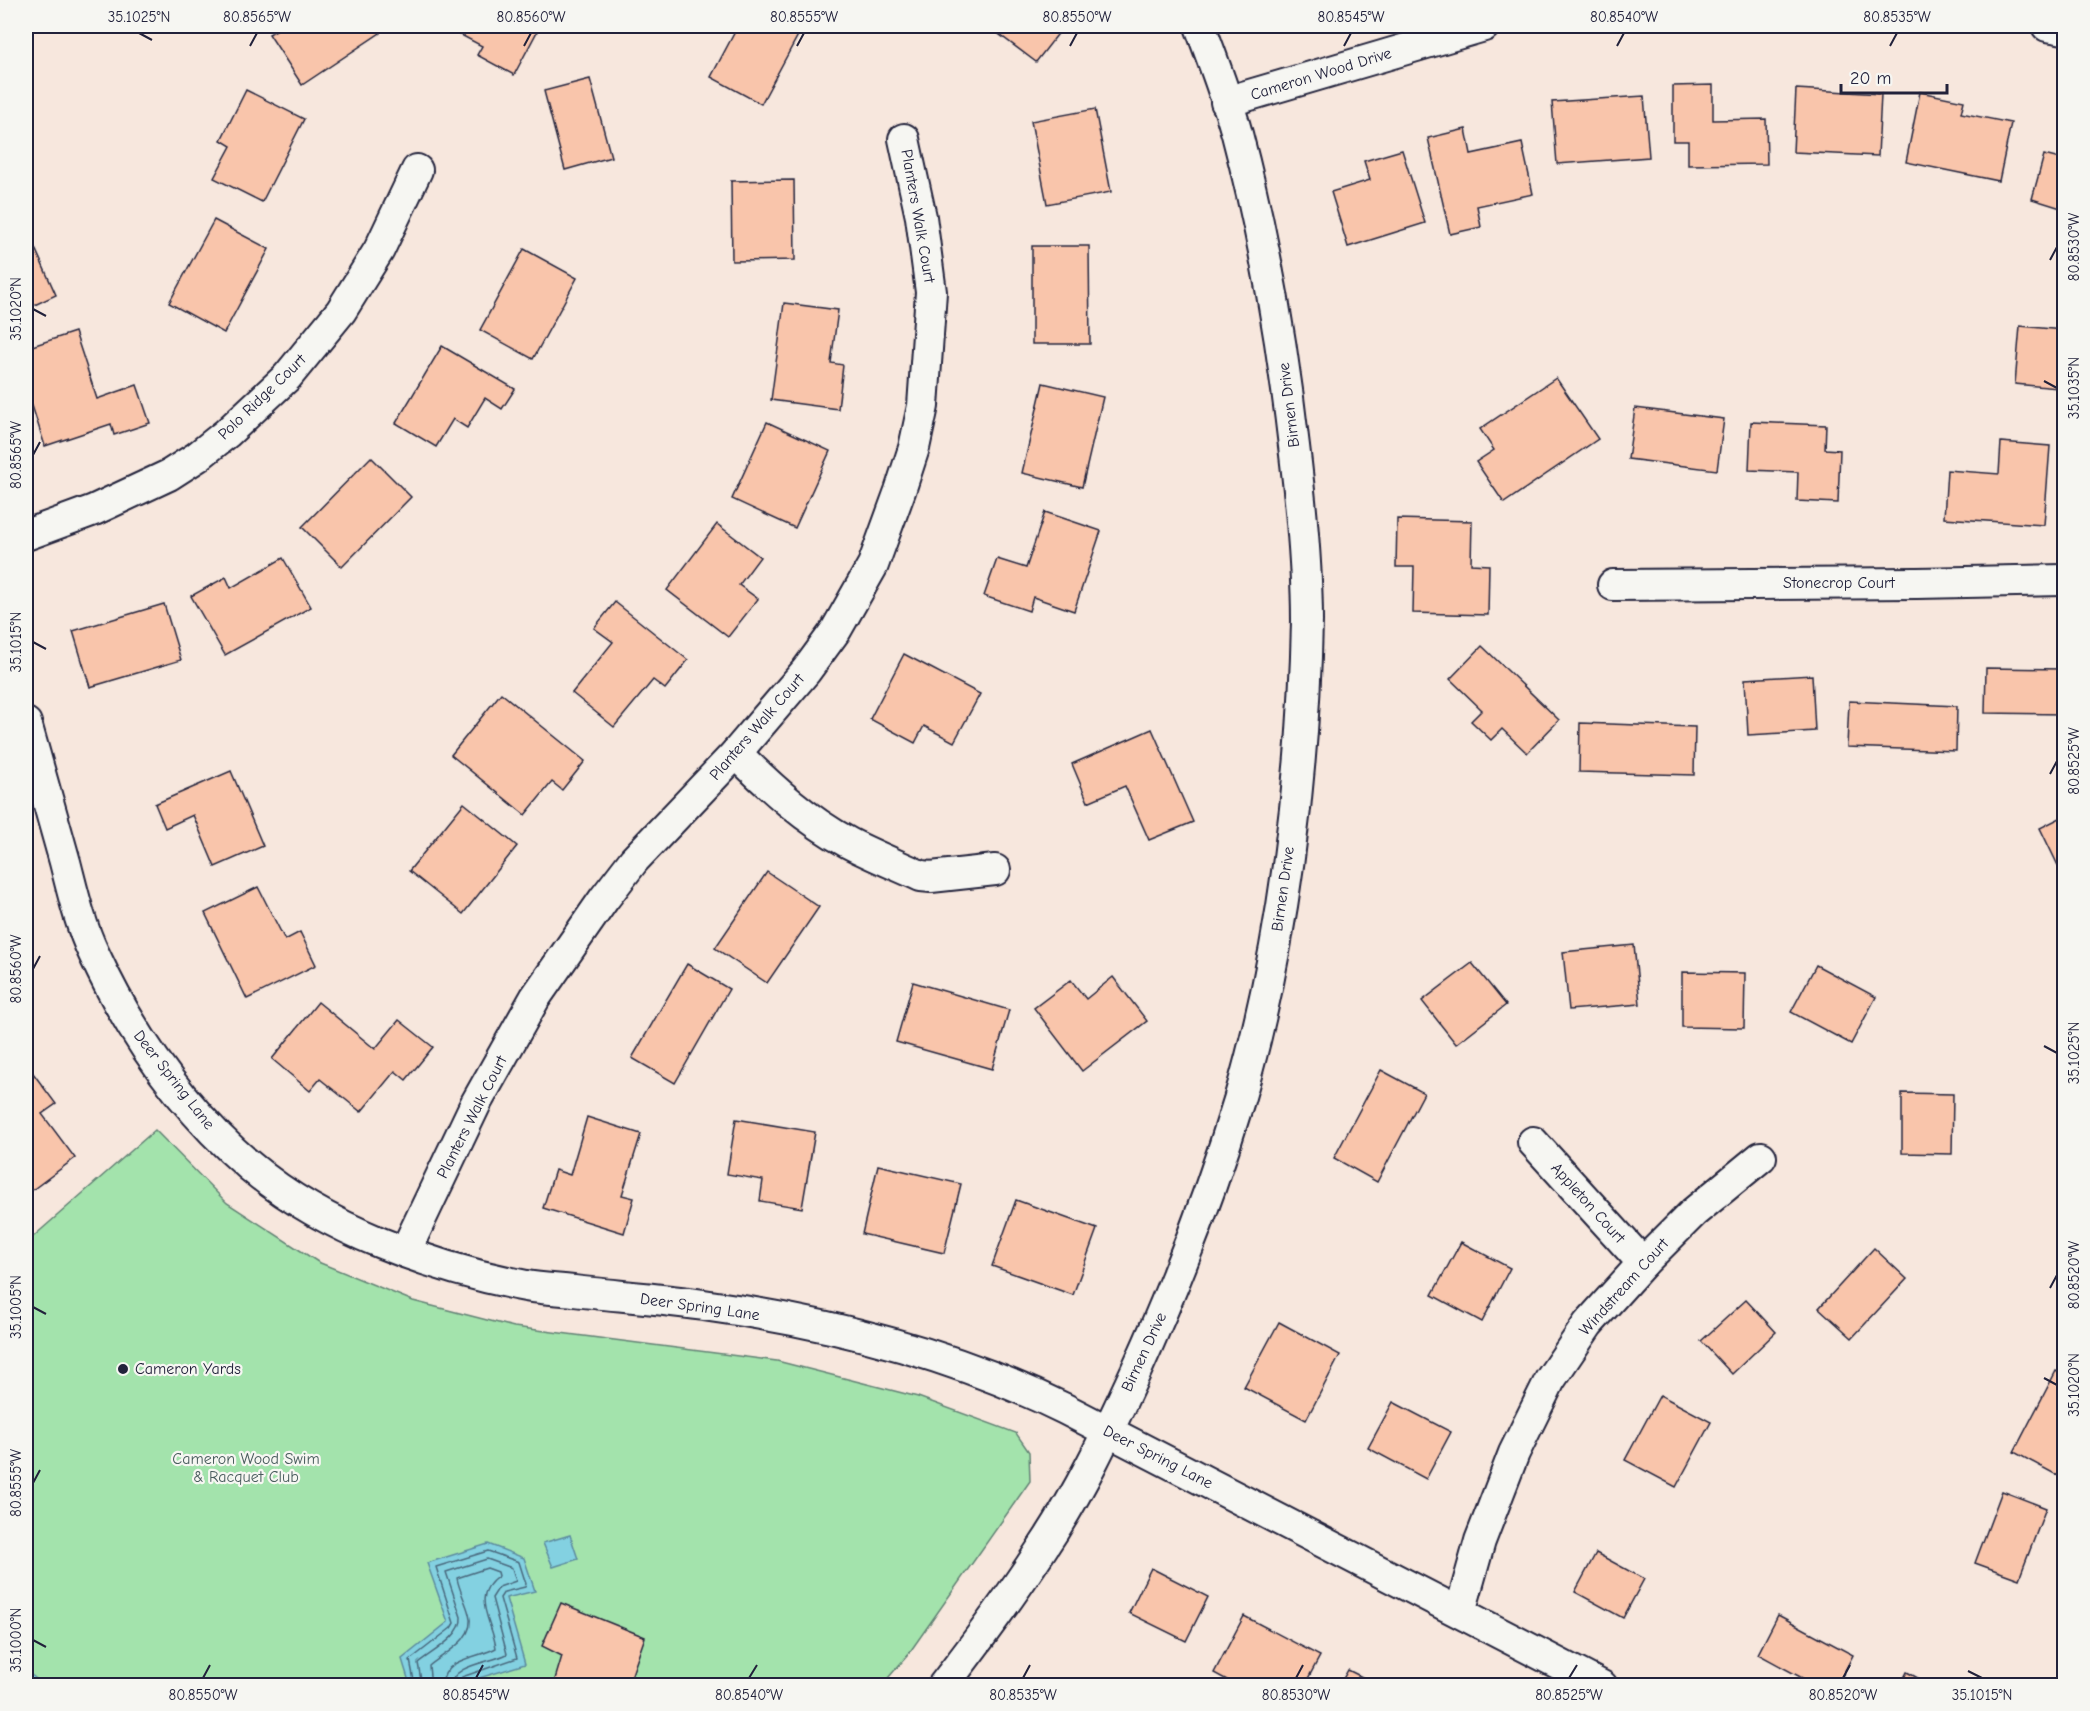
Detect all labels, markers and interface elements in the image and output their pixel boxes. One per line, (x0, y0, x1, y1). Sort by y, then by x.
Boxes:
text: 35.1025°N (108, 8, 170, 26)
text: 80.8565°W (223, 8, 291, 26)
text: 80.8560°W (497, 8, 566, 26)
text: 80.8555°W (770, 8, 838, 26)
text: 80.8550°W (1043, 8, 1112, 26)
text: 80.8545°W (1317, 8, 1385, 26)
text: 80.8540°W (1590, 8, 1658, 26)
text: 80.8535°W (1863, 8, 1931, 26)
street label: Cameron Wood Drive (1248, 44, 1394, 104)
scale bar (1841, 57, 1948, 95)
text: 20 m (1850, 68, 1891, 89)
street label: Planters Walk Court (897, 148, 939, 284)
text: 80.8530°W (2065, 213, 2083, 281)
text: 35.1020°N (7, 277, 25, 341)
street label: Polo Ridge Court (214, 350, 310, 443)
text: 35.1035°N (2065, 357, 2083, 419)
street label: Birnen Drive (1275, 362, 1303, 448)
text: 80.8565°W (7, 421, 25, 489)
street label: Stonecrop Court (1783, 574, 1895, 592)
text: 35.1015°N (7, 612, 25, 672)
street label: Planters Walk Court (706, 670, 808, 784)
text: 80.8525°W (2065, 727, 2083, 795)
street label: Birnen Drive (1268, 845, 1298, 933)
text: 80.8560°W (7, 935, 25, 1004)
text: 35.1025°N (2065, 1022, 2083, 1084)
street label: Deer Spring Lane (130, 1027, 218, 1133)
street label: Planters Walk Court (433, 1052, 511, 1181)
street label: Appleton Court (1547, 1159, 1629, 1247)
street label: Windstream Court (1576, 1234, 1673, 1339)
text: 80.8520°W (2065, 1241, 2083, 1309)
text: 35.1005°N (7, 1275, 25, 1339)
street label: Deer Spring Lane (639, 1290, 761, 1324)
street label: Birnen Drive (1118, 1309, 1170, 1395)
text: 35.1020°N (2065, 1353, 2083, 1417)
place label: Cameron Yards (135, 1360, 241, 1378)
marker: Cameron Yards (116, 1362, 130, 1376)
street label: Deer Spring Lane (1100, 1422, 1216, 1492)
text: 80.8555°W (7, 1449, 25, 1517)
park label: Cameron Wood Swim & Racquet Club (172, 1450, 320, 1486)
text: 35.1000°N (7, 1608, 25, 1672)
text: 80.8550°W (169, 1686, 238, 1704)
text: 80.8545°W (442, 1686, 510, 1704)
text: 80.8540°W (715, 1686, 783, 1704)
text: 80.8535°W (989, 1686, 1057, 1704)
text: 80.8530°W (1262, 1686, 1330, 1704)
text: 80.8525°W (1535, 1686, 1603, 1704)
text: 80.8520°W (1809, 1686, 1877, 1704)
text: 35.1015°N (1952, 1686, 2012, 1704)

